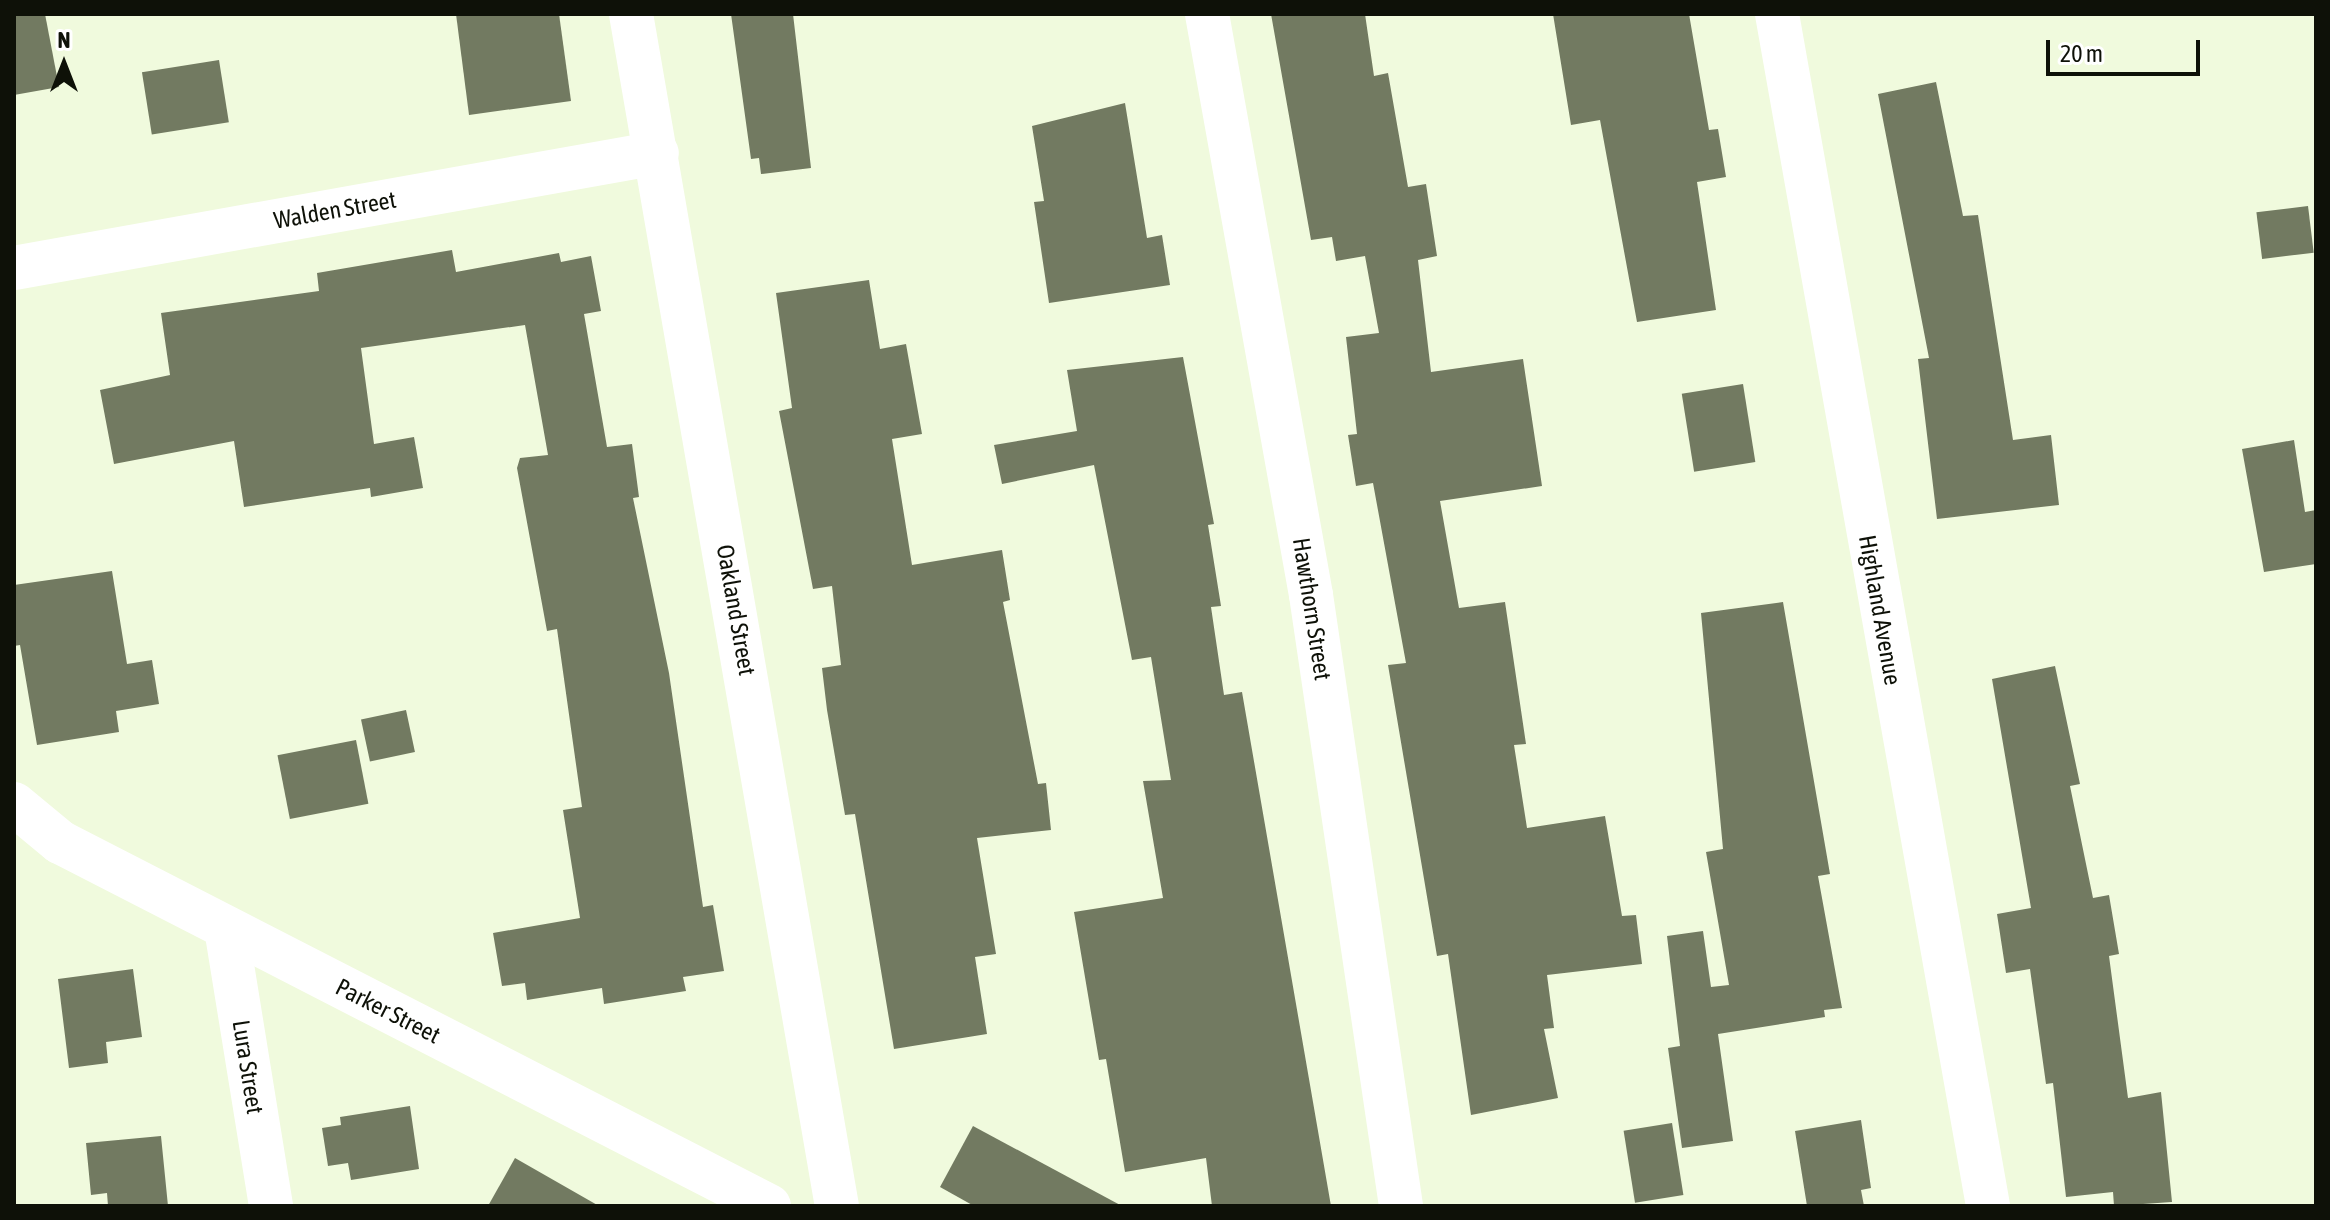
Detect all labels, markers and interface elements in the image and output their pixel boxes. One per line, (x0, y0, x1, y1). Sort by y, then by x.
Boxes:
north arrow (24, 24, 104, 104)
scale bar (2050, 24, 2204, 74)
text: N (58, 27, 70, 53)
text: 20 m (2060, 40, 2103, 67)
street label: Walden Street (272, 185, 398, 235)
street label: Highland Avenue (1853, 533, 1907, 687)
street label: Hawthorn Street (1287, 536, 1337, 682)
street label: Oakland Street (710, 542, 762, 678)
street label: Parker Street (331, 972, 445, 1050)
street label: Lura Street (226, 1018, 270, 1116)

